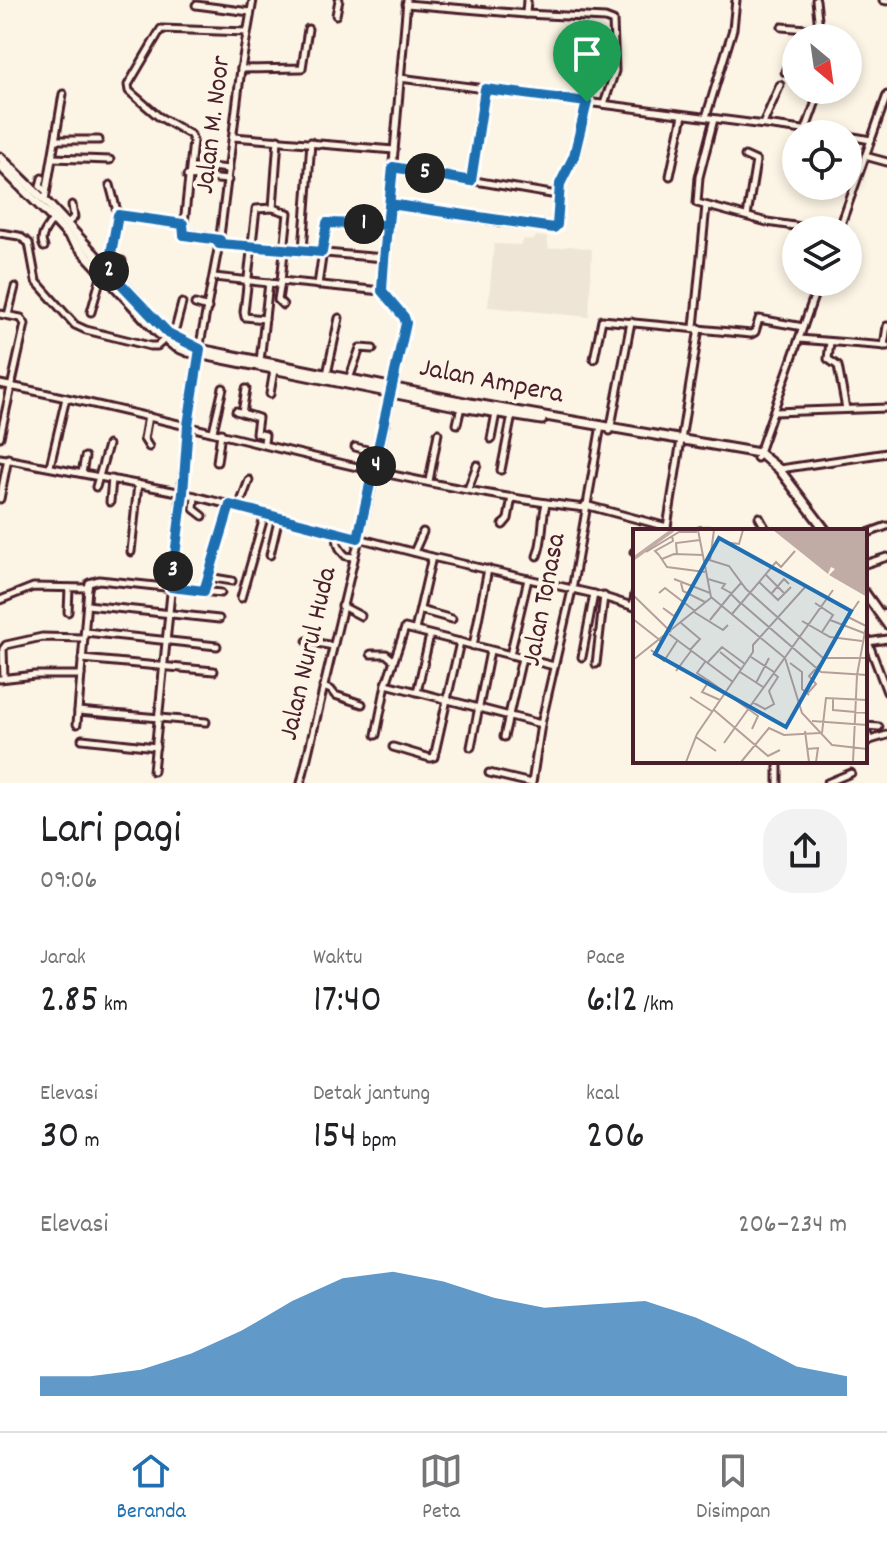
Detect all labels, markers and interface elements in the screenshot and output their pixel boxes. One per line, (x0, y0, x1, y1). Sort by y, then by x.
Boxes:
pin (553, 20, 621, 102)
north arrow (782, 24, 862, 104)
map controls (782, 24, 862, 296)
icon: arrive (565, 32, 609, 76)
street label: Jalan M. Noor (187, 53, 243, 196)
button: locate (782, 120, 862, 200)
pin: 5 (405, 153, 445, 193)
text: 5 (420, 157, 430, 188)
pin: 1 (344, 204, 384, 244)
text: 1 (362, 208, 366, 239)
button: layers (782, 216, 862, 296)
pin: 2 (89, 251, 129, 291)
text: 2 (104, 255, 114, 286)
street label: Jalan Ampera (416, 349, 567, 417)
pin: 4 (356, 446, 396, 486)
text: 4 (371, 450, 381, 481)
street label: Jalan Tonasa (514, 529, 579, 670)
inset map (633, 529, 867, 763)
pin: 3 (153, 551, 193, 591)
text: 3 (168, 555, 178, 586)
street label: Jalan Nurul Huda (271, 563, 350, 745)
text: Lari pagi (40, 801, 181, 864)
button: share (763, 809, 847, 893)
text: 09:06 (40, 863, 97, 900)
text: Jarak (40, 943, 86, 974)
text: Waktu (313, 943, 363, 974)
text: Pace (586, 943, 625, 974)
text: 2.85 (40, 974, 99, 1031)
text: 17:40 (313, 974, 382, 1031)
text: 6:12 (586, 974, 638, 1031)
text: km (99, 990, 128, 1021)
text: /km (638, 990, 674, 1021)
text: Elevasi (40, 1079, 98, 1110)
text: Detak jantung (313, 1079, 430, 1110)
text: kcal (586, 1079, 619, 1110)
text: 30 (40, 1110, 80, 1167)
text: 154 (313, 1110, 357, 1167)
text: 206 (586, 1110, 645, 1167)
text: m (80, 1126, 100, 1157)
text: bpm (357, 1126, 397, 1157)
text: Elevasi (40, 1207, 108, 1244)
text: 206–234 m (738, 1207, 847, 1244)
tab: Beranda (117, 1449, 186, 1528)
tab: Peta (419, 1449, 463, 1528)
tab: Disimpan (696, 1449, 770, 1528)

